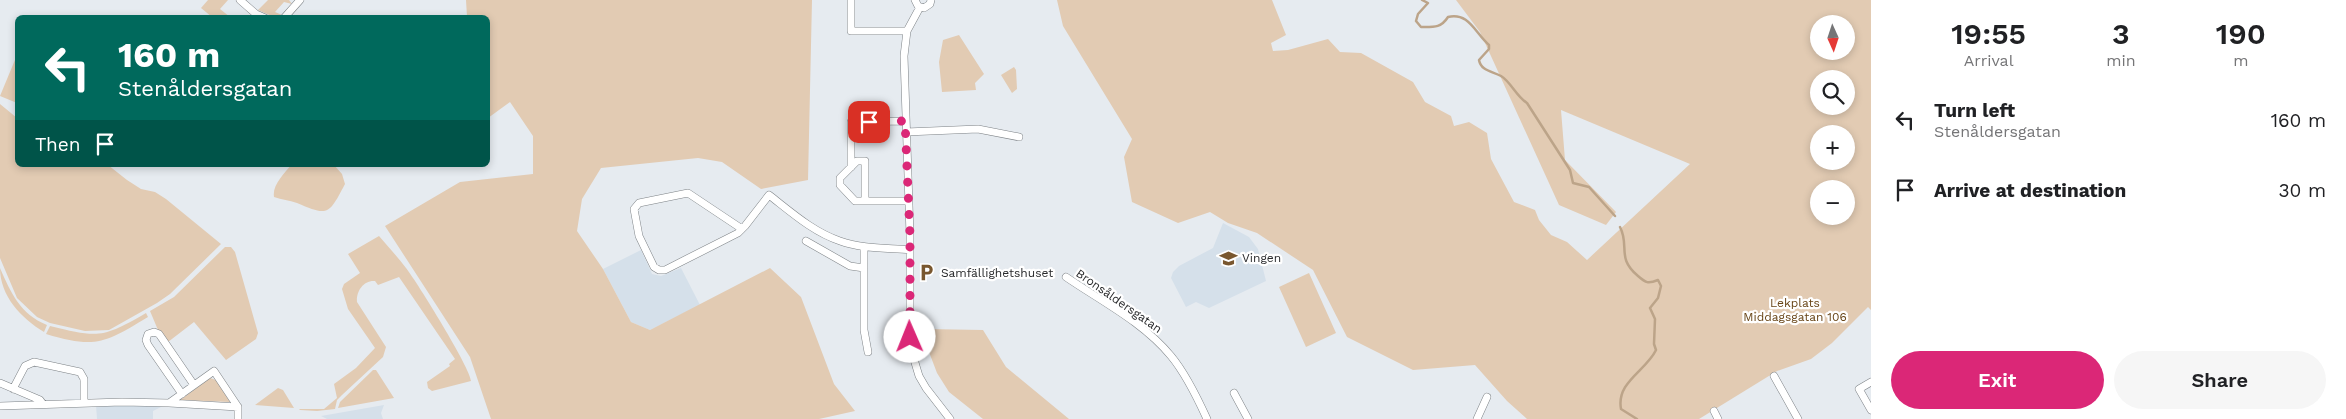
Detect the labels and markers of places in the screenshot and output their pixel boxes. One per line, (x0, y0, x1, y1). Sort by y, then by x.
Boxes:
pin (848, 101, 890, 143)
school or university icon: Vingen (1218, 248, 1238, 268)
place label: Vingen (1242, 251, 1281, 265)
parking icon: Samfällighetshuset (917, 263, 937, 283)
place label: Samfällighetshuset (941, 266, 1053, 280)

